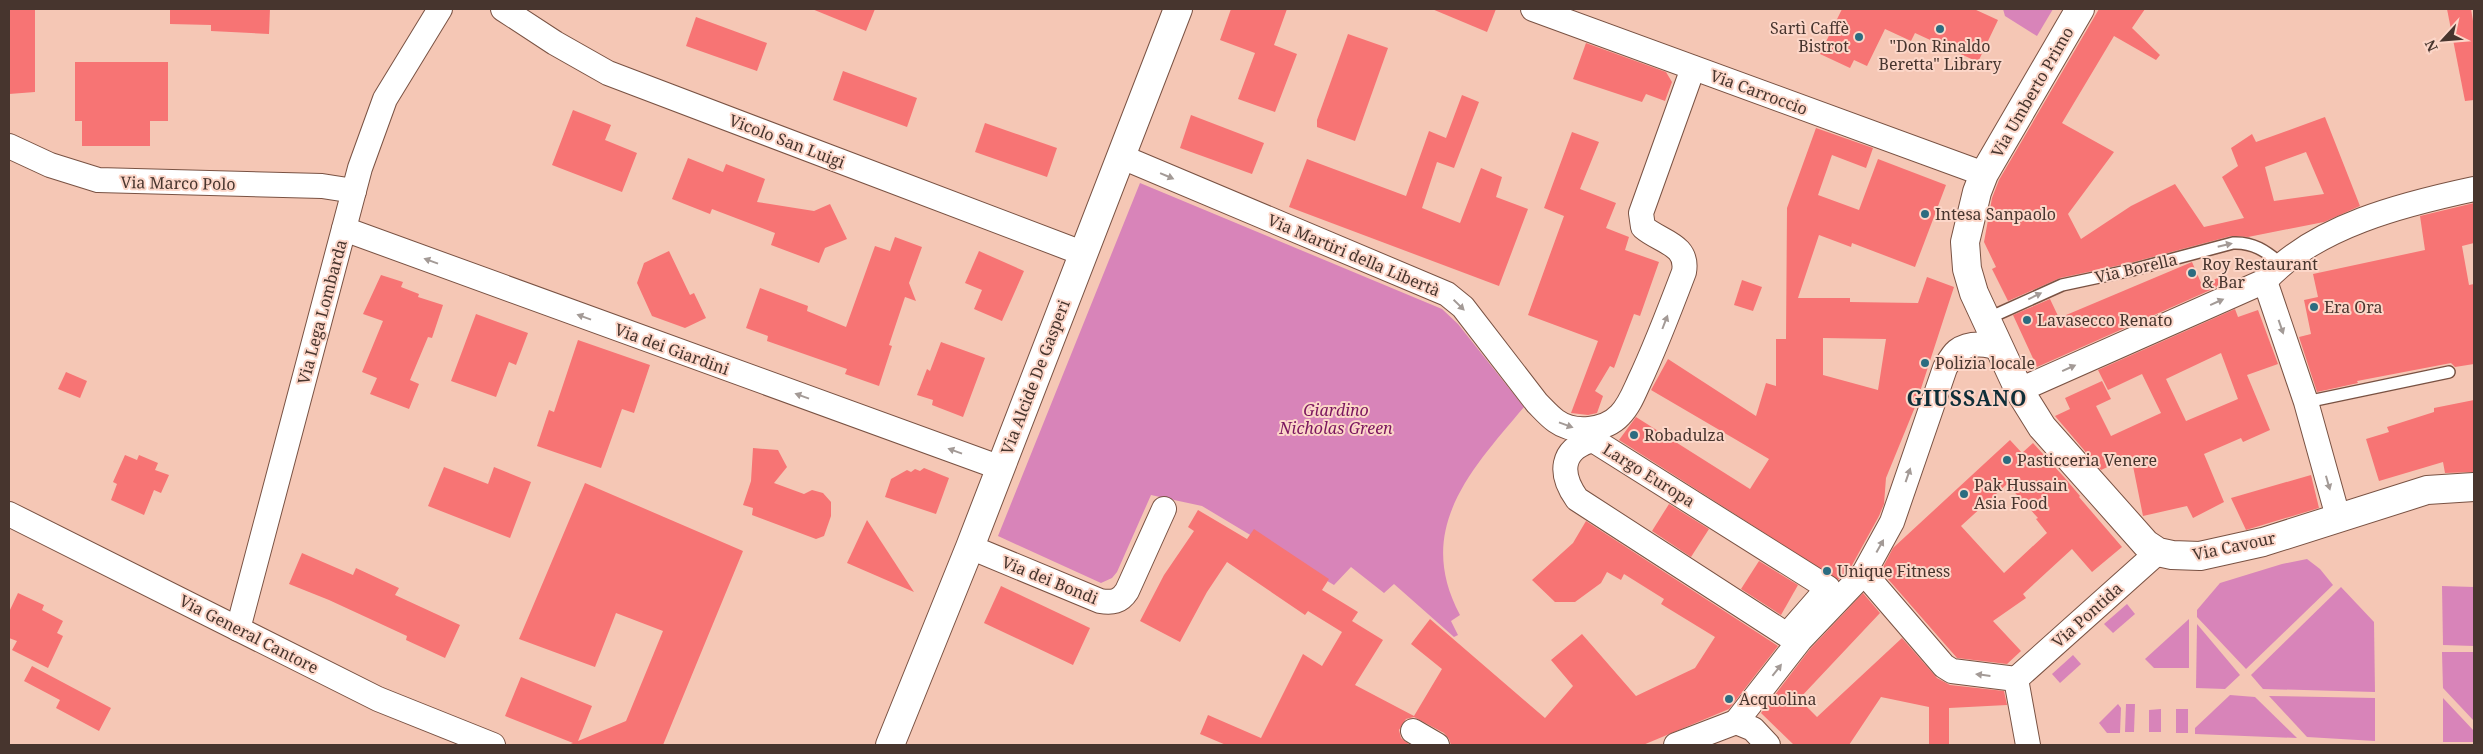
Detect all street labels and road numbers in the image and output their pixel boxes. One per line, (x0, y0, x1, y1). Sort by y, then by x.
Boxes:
street label: Via Umberto Primo (1986, 23, 2078, 161)
street label: Via Carroccio (1707, 64, 1811, 120)
street label: Vicolo San Luigi (726, 109, 848, 173)
street label: Via Marco Polo (120, 171, 236, 195)
street label: Via Martiri della Libertà (1264, 209, 1444, 301)
street label: Via Lega Lombarda (292, 237, 352, 387)
street label: Via Borella (2093, 248, 2179, 288)
street label: Via Alcide De Gasperi (995, 297, 1075, 457)
street label: Via dei Giardini (612, 318, 732, 380)
street label: Largo Europa (1599, 438, 1699, 512)
street label: Via Cavour (2191, 526, 2278, 566)
street label: Via dei Bondi (999, 551, 1101, 609)
street label: Via Pontida (2047, 577, 2127, 653)
street label: Via General Cantore (176, 589, 322, 679)

